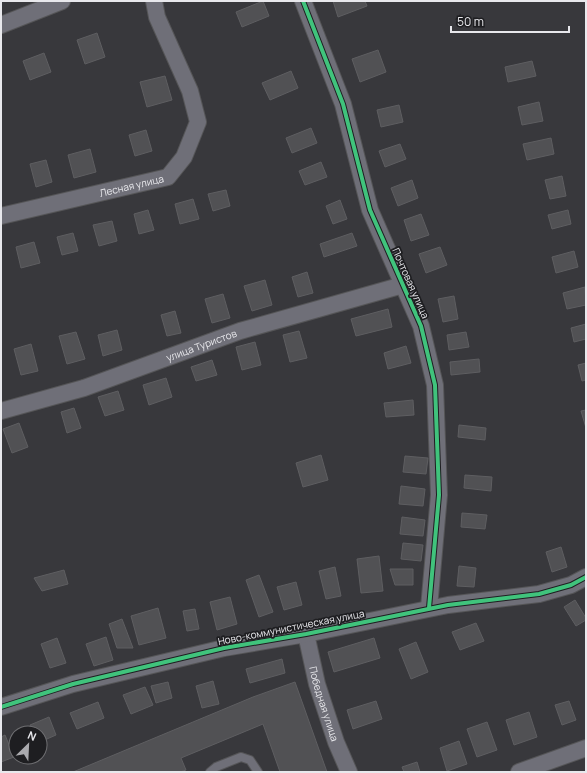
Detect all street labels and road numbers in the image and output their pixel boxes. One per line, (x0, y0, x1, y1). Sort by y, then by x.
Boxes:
street label: Лесная улица (98, 171, 165, 200)
street label: Почтовая улица (389, 246, 433, 320)
street label: улица Туристов (164, 326, 239, 364)
street label: Ново-коммунистическая улица (217, 606, 365, 648)
street label: Победная улица (306, 665, 342, 743)

